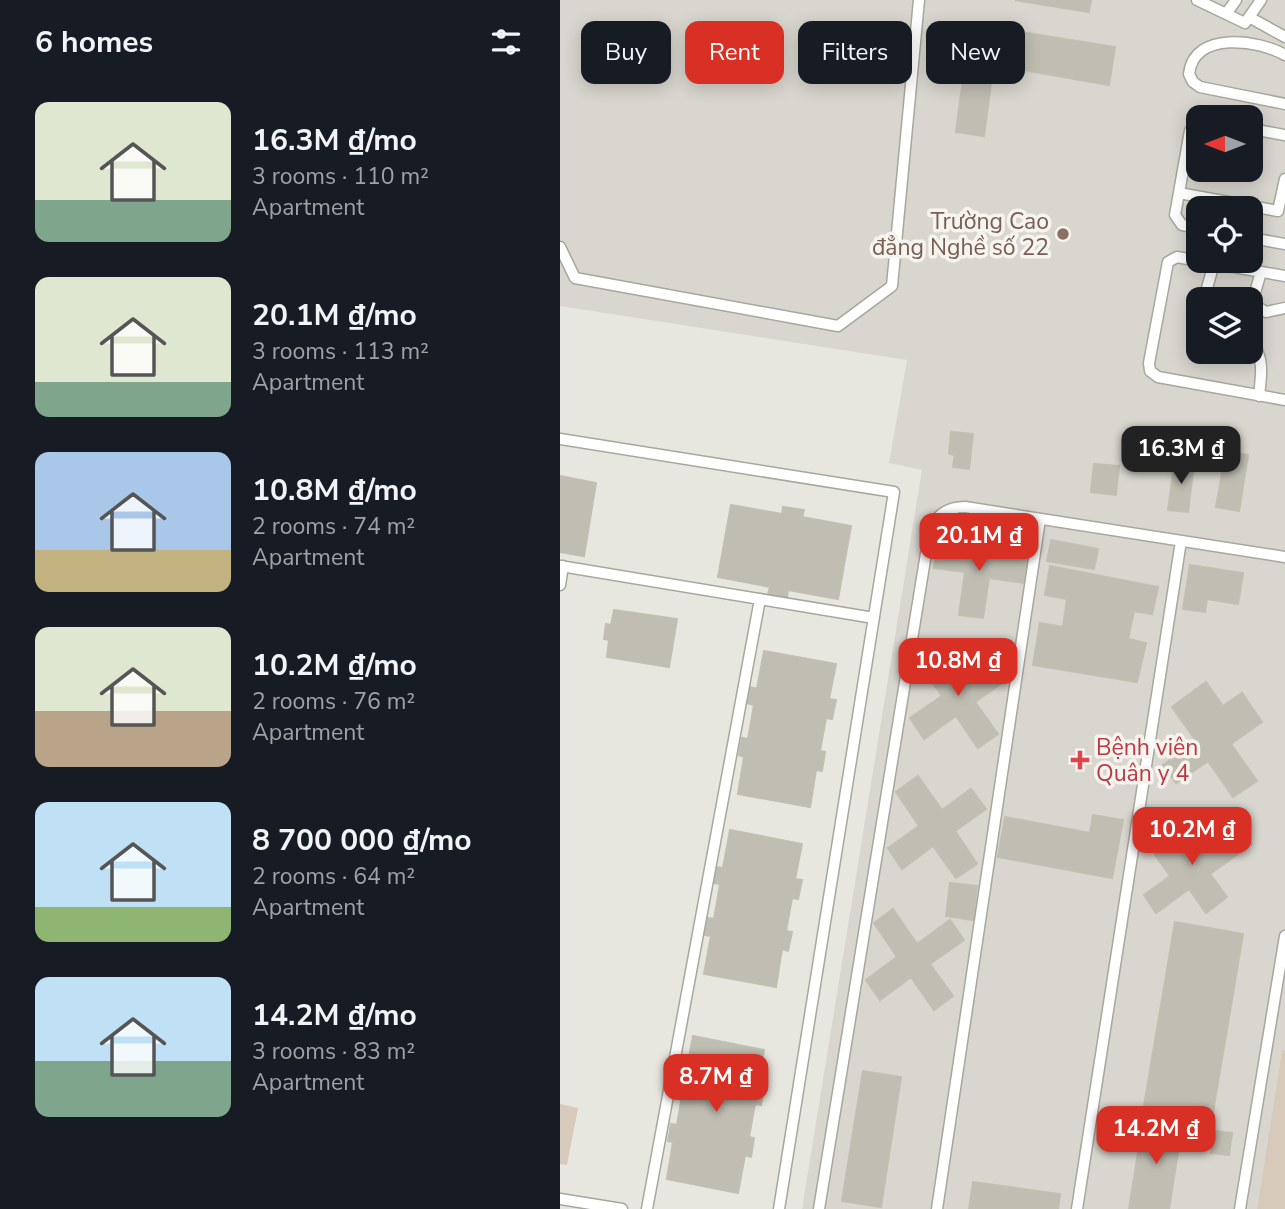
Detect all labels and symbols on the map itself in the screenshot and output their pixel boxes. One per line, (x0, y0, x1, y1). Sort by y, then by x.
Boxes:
north arrow (1186, 105, 1264, 182)
place label: Trường Cao đẳng Nghề số 22 (872, 206, 1049, 263)
marker: Trường Cao đẳng Nghề số 22 (1055, 226, 1071, 242)
pin: 16.3M ₫ (1116, 426, 1246, 486)
pin: 20.1M ₫ (914, 514, 1044, 573)
pin: 10.8M ₫ (893, 638, 1023, 698)
place label: Bệnh viên Quân y 4 (1096, 732, 1198, 789)
marker: Bệnh viên Quân y 4 (1070, 750, 1090, 770)
pin: 10.2M ₫ (1127, 808, 1257, 867)
pin: 8.7M ₫ (659, 1054, 773, 1114)
pin: 14.2M ₫ (1091, 1106, 1221, 1166)

